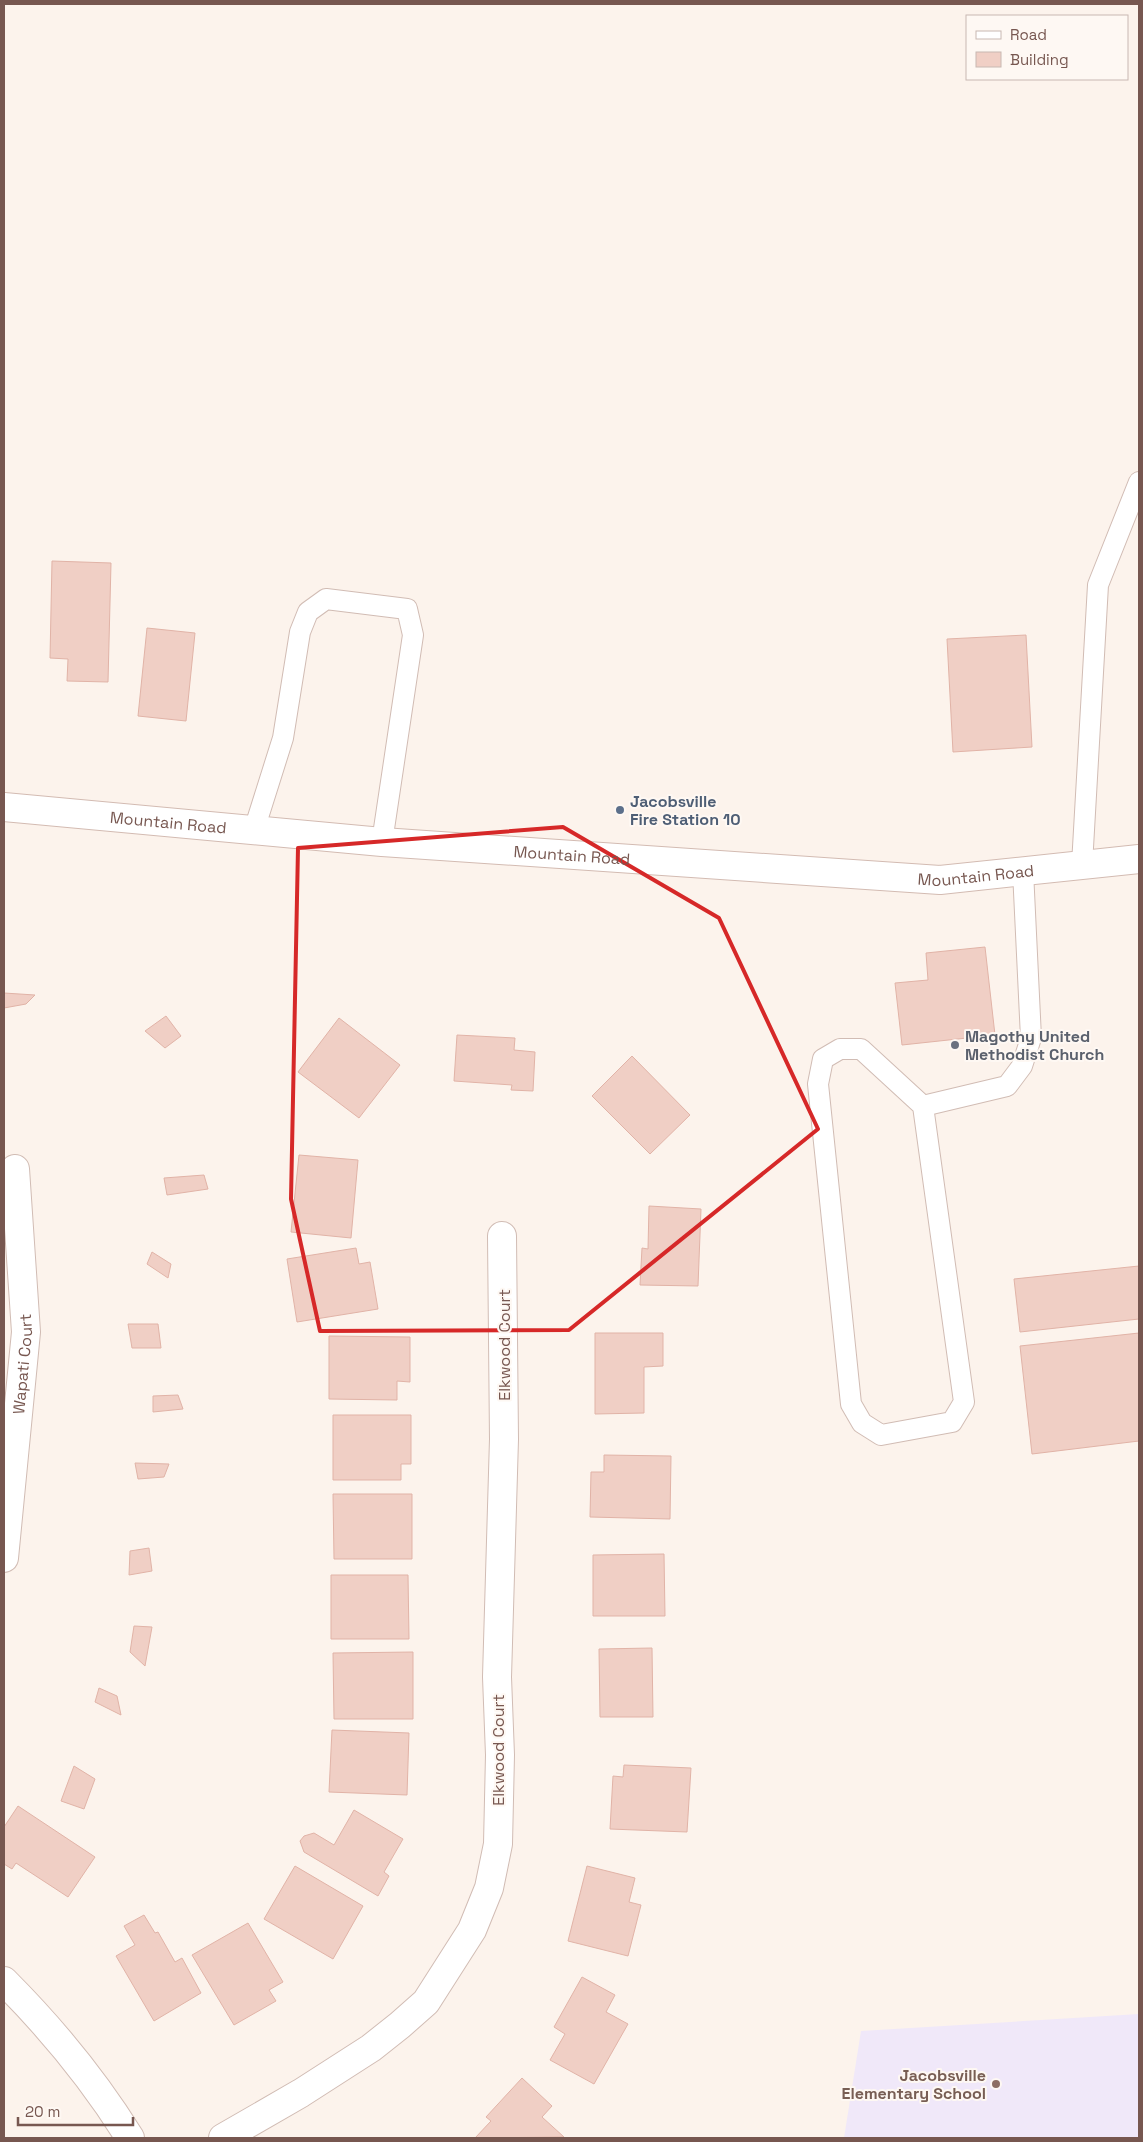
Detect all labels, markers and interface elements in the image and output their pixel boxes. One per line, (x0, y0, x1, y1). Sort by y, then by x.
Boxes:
legend (966, 15, 1128, 80)
text: Road (1010, 25, 1047, 44)
text: Building (1010, 50, 1069, 69)
place label: Jacobsville Fire Station 10 (630, 791, 741, 830)
marker: Jacobsville Fire Station 10 (614, 804, 626, 816)
street label: Mountain Road (109, 807, 227, 839)
street label: Mountain Road (513, 841, 631, 870)
street label: Mountain Road (917, 860, 1035, 891)
place label: Magothy United Methodist Church (965, 1026, 1104, 1065)
marker: Magothy United Methodist Church (949, 1039, 961, 1051)
street label: Elkwood Court (494, 1289, 515, 1401)
street label: Wapati Court (8, 1313, 37, 1415)
street label: Elkwood Court (488, 1694, 509, 1806)
place label: Jacobsville Elementary School (842, 2065, 986, 2104)
marker: Jacobsville Elementary School (990, 2078, 1002, 2090)
scale bar (18, 2094, 132, 2126)
text: 20 m (25, 2102, 60, 2121)

